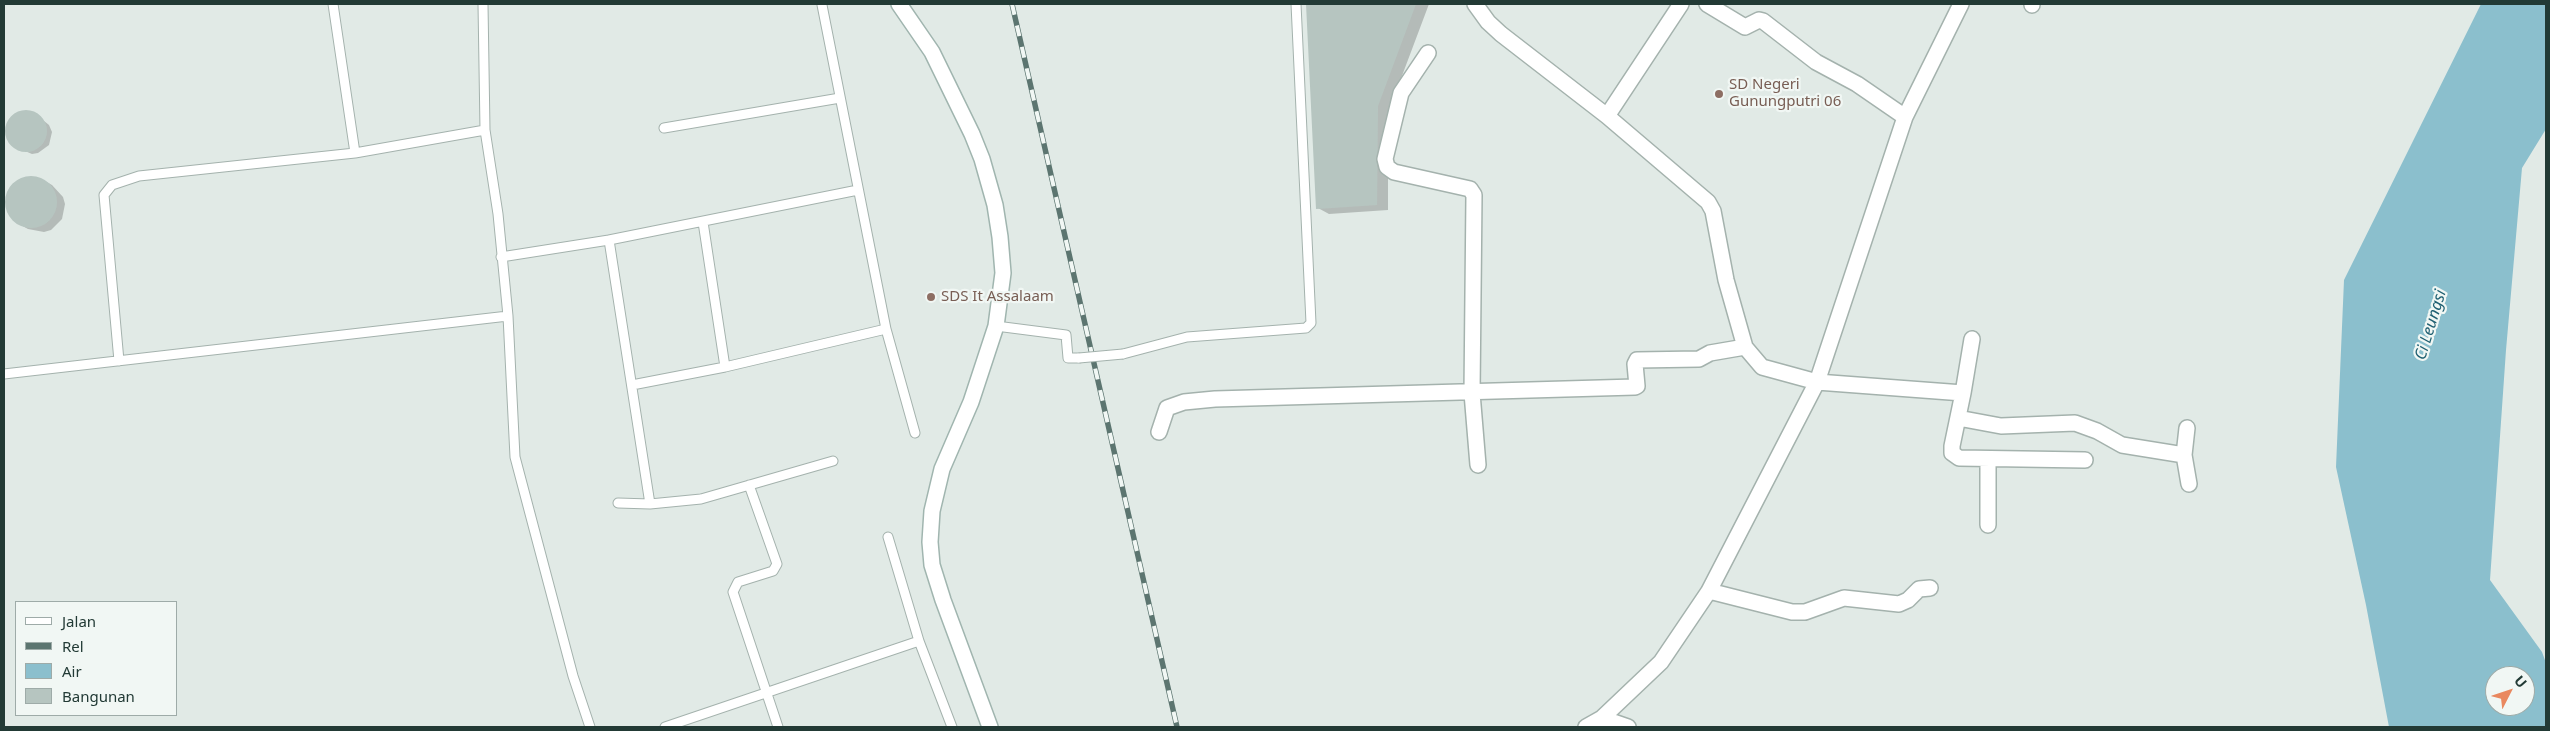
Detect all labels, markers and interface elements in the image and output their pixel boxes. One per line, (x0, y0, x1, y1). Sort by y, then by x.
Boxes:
place label: SD Negeri Gunungputri 06 (1729, 76, 1841, 111)
marker: SD Negeri Gunungputri 06 (1713, 88, 1725, 100)
place label: SDS It Assalaam (941, 288, 1054, 306)
water label: Ci Leungsi (2411, 288, 2451, 362)
marker: SDS It Assalaam (925, 291, 937, 303)
legend (15, 601, 178, 716)
text: Jalan (62, 611, 96, 631)
text: Rel (62, 636, 84, 656)
text: Air (62, 661, 82, 681)
north arrow (2485, 666, 2535, 716)
text: U (2510, 671, 2532, 692)
text: Bangunan (62, 686, 135, 706)

